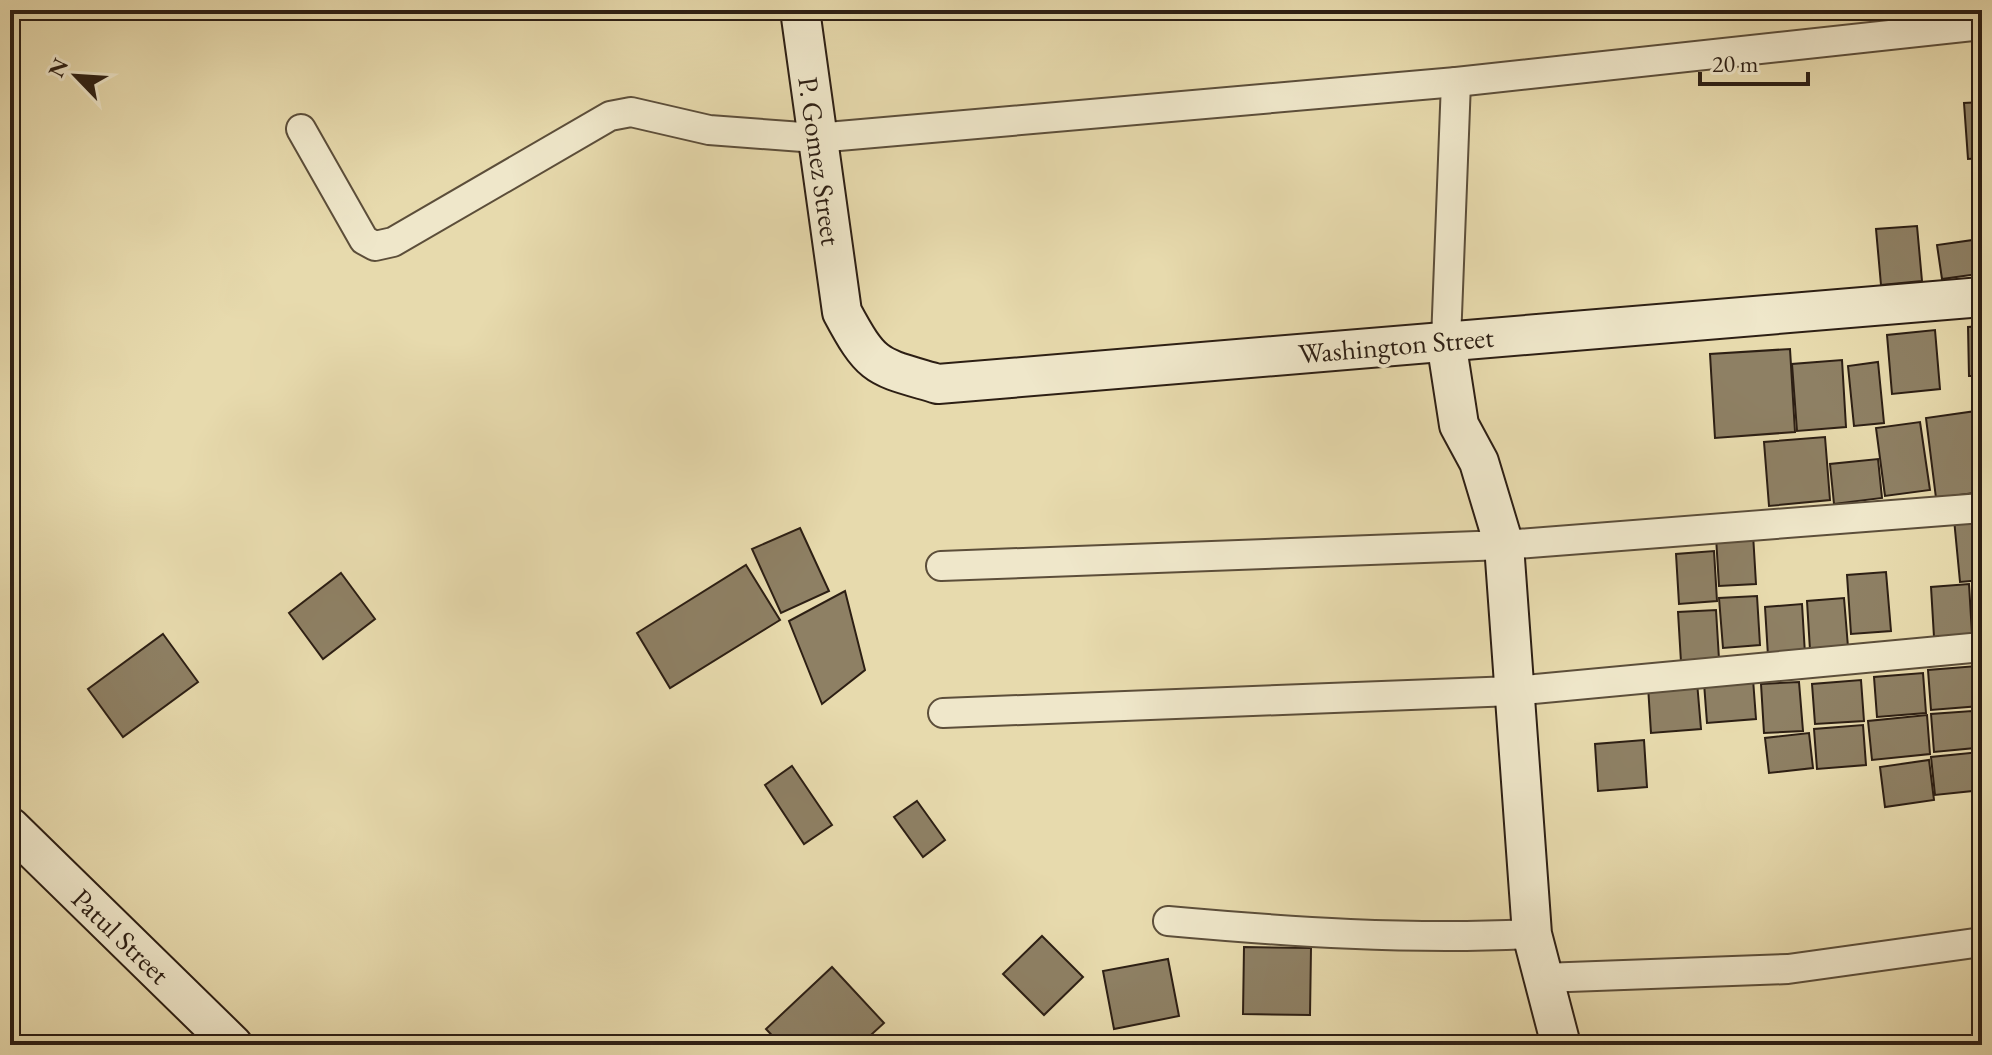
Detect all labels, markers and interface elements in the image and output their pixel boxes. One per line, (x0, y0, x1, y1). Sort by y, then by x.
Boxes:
north arrow (36, 36, 116, 116)
scale bar (1700, 36, 1808, 86)
text: 20 m (1712, 48, 1759, 79)
text: N (41, 53, 75, 82)
street label: P. Gomez Street (790, 74, 850, 248)
street label: Washington Street (1297, 319, 1495, 371)
street label: Patul Street (64, 880, 178, 992)

